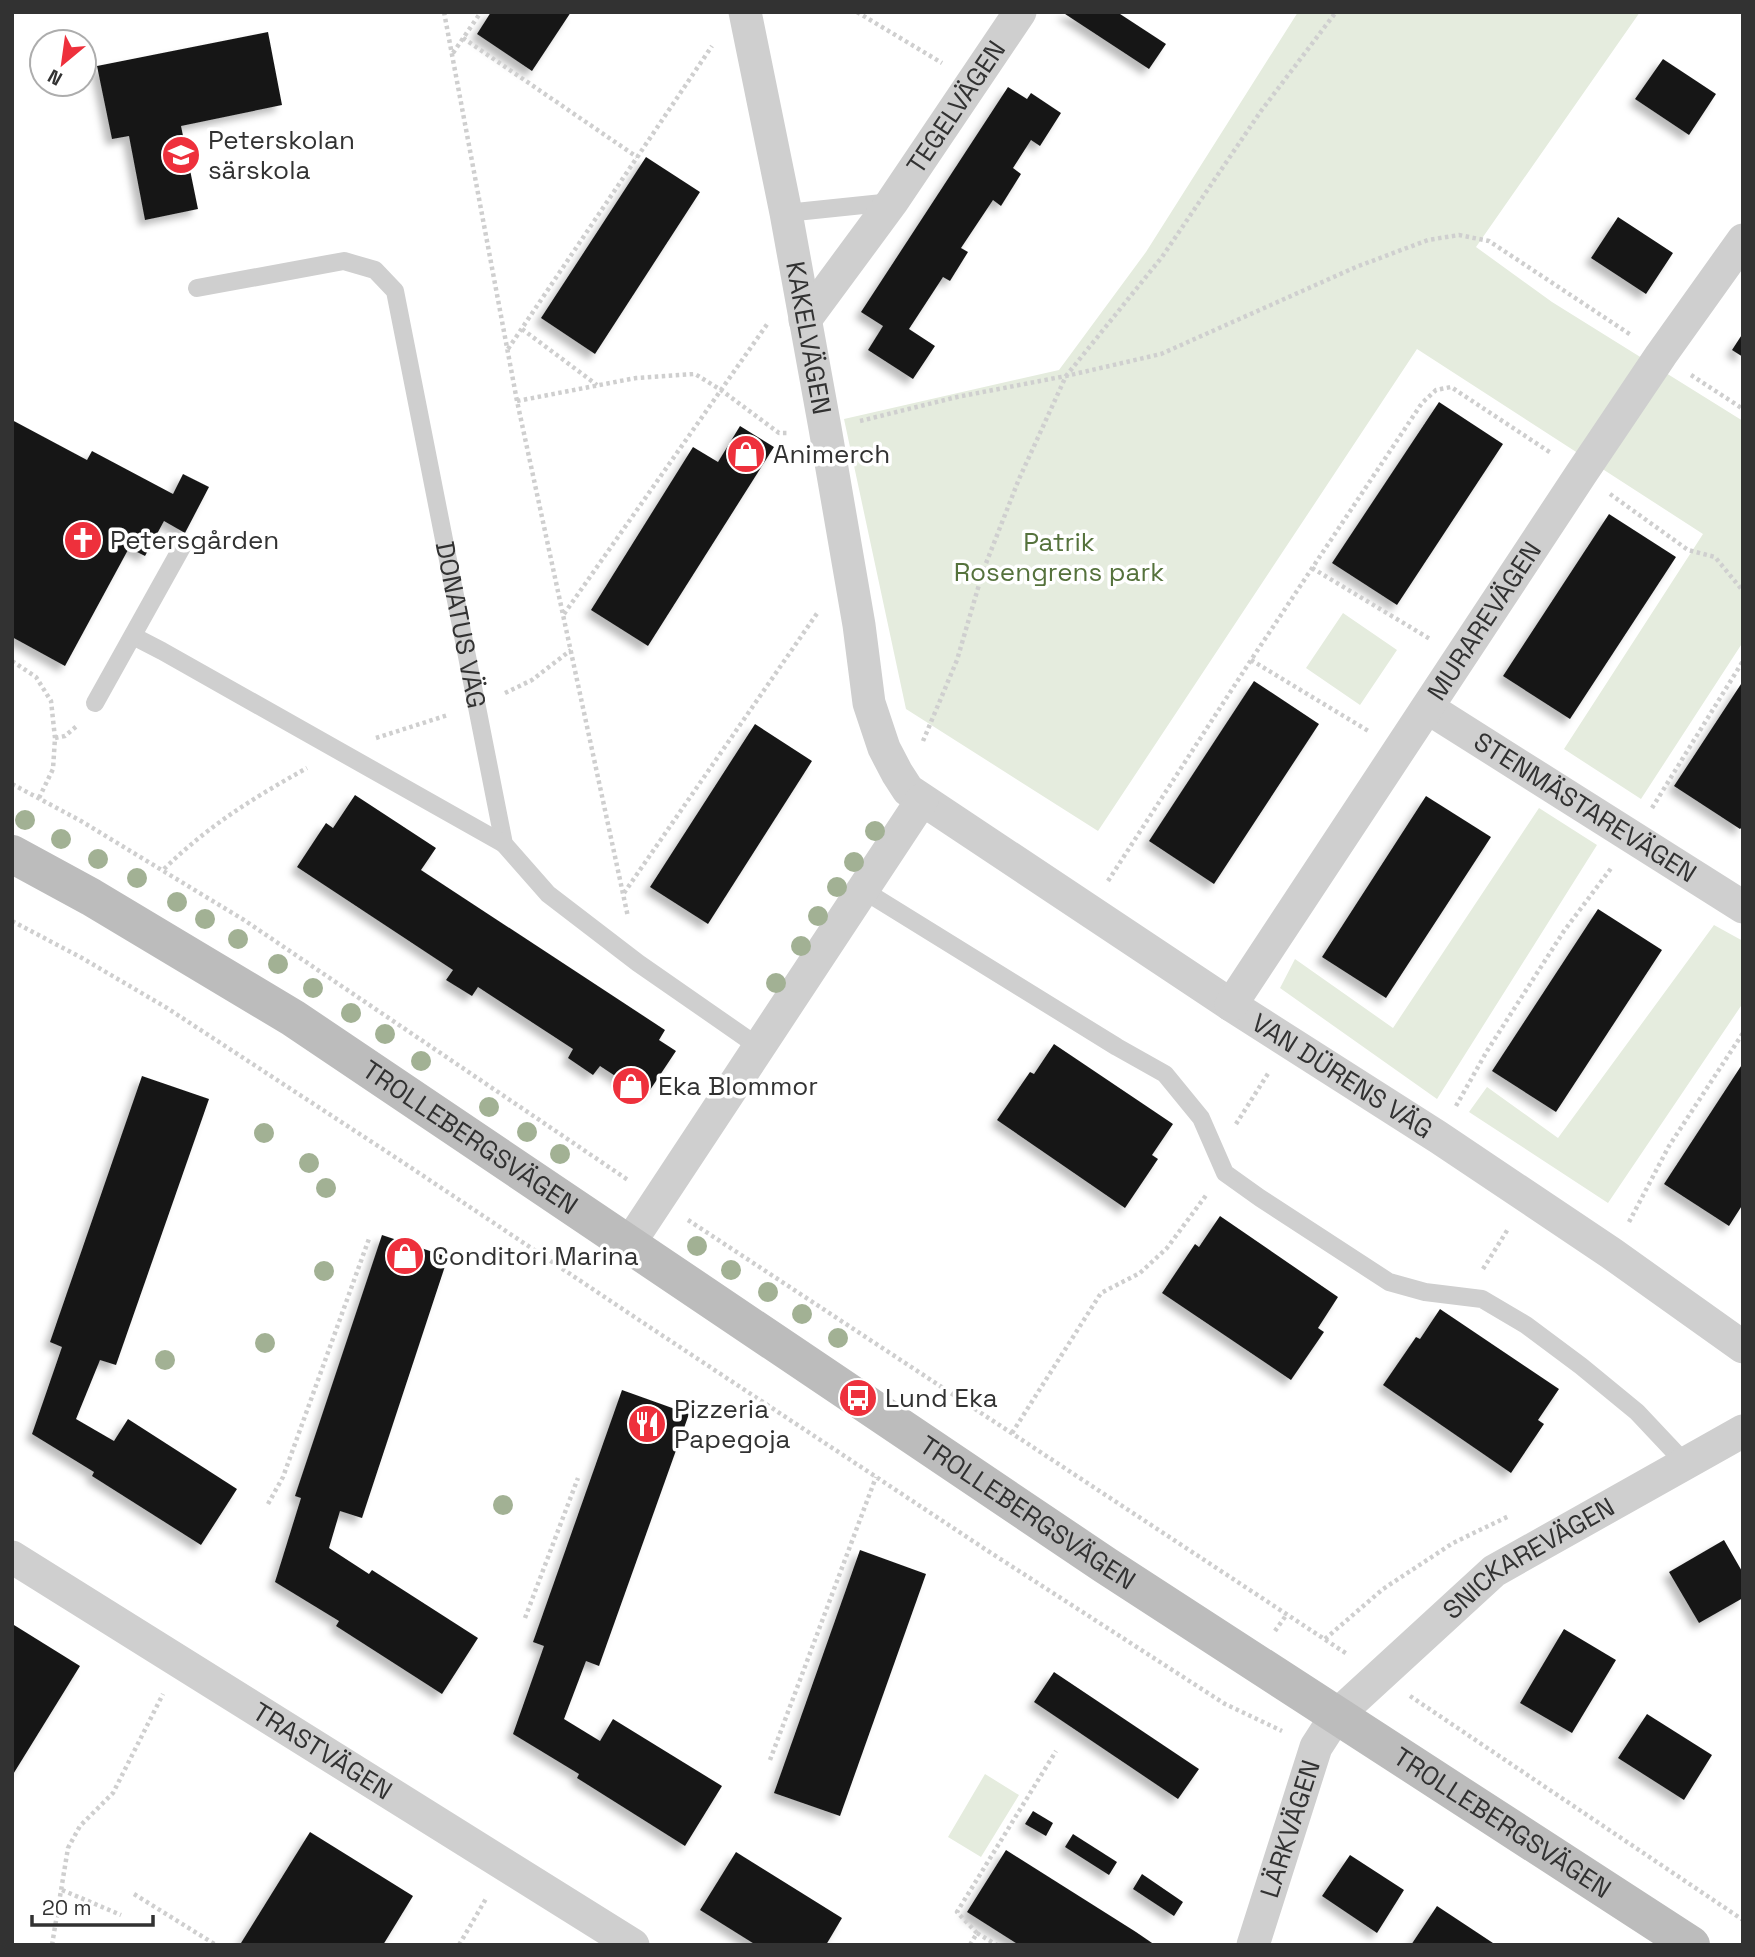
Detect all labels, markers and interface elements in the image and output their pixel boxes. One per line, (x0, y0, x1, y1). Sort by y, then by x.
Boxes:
north arrow (28, 28, 98, 98)
street label: TEGELVÄGEN (899, 34, 1013, 180)
text: N (43, 63, 67, 91)
place label: Peterskolan särskola (208, 123, 355, 187)
school or university icon: Peterskolan särskola (160, 134, 202, 176)
street label: KAKELVÄGEN (778, 259, 839, 417)
shop icon: Animerch (725, 433, 767, 475)
place label: Animerch (773, 437, 890, 471)
church icon: Petersgården (62, 519, 104, 561)
place label: Petersgården (110, 523, 279, 557)
park label: Patrik Rosengrens park (954, 525, 1164, 589)
street label: MURAREVÄGEN (1419, 535, 1549, 707)
street label: DONATUS VÄG (428, 538, 494, 711)
street label: STENMÄSTAREVÄGEN (1467, 724, 1703, 890)
street label: VAN DÜRENS VÄG (1245, 1006, 1439, 1146)
street label: TROLLEBERGSVÄGEN (356, 1053, 585, 1222)
shop icon: Eka Blommor (610, 1065, 652, 1107)
place label: Eka Blommor (658, 1069, 818, 1103)
shop icon: Conditori Marina (384, 1235, 426, 1277)
place label: Conditori Marina (432, 1239, 639, 1273)
bus stop icon: Lund Eka (837, 1377, 879, 1419)
place label: Lund Eka (885, 1381, 998, 1415)
place label: Pizzeria Papegoja (674, 1392, 791, 1456)
restaurant icon: Pizzeria Papegoja (626, 1403, 668, 1445)
street label: TROLLEBERGSVÄGEN (913, 1428, 1142, 1597)
street label: SNICKAREVÄGEN (1435, 1490, 1621, 1627)
street label: TRASTVÄGEN (246, 1695, 399, 1807)
street label: TROLLEBERGSVÄGEN (1387, 1740, 1618, 1906)
street label: LÄRKVÄGEN (1252, 1756, 1328, 1902)
scale bar (32, 1884, 152, 1928)
text: 20 m (42, 1894, 92, 1921)

